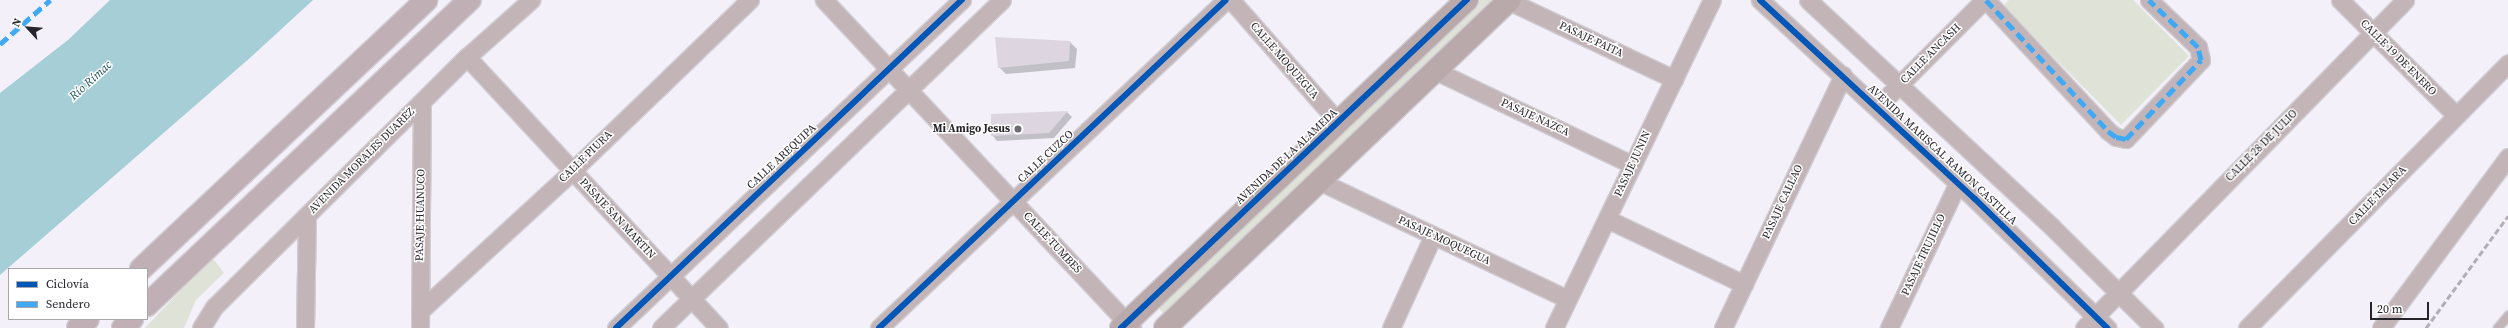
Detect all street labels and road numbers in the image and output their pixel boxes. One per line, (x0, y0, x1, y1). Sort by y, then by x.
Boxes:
street label: CALLE 19 DE ENERO (2357, 17, 2439, 99)
street label: PASAJE PAITA (1557, 19, 1625, 61)
street label: CALLE MOQUEGUA (1247, 20, 1321, 102)
street label: CALLE ANCASH (1898, 21, 1964, 87)
street label: AVENIDA MARISCAL RAMON CASTILLA (1865, 82, 2019, 228)
street label: PASAJE NAZCA (1499, 96, 1571, 140)
street label: AVENIDA MORALES DUAREZ (307, 106, 417, 216)
street label: AVENIDA DE LA ALAMEDA (1233, 106, 1341, 208)
street label: CALLE 28 DE JULIO (2223, 107, 2301, 185)
street label: CALLE AREQUIPA (745, 122, 819, 192)
street label: CALLE PIURA (557, 128, 615, 186)
street label: CALLE CUZCO (1015, 128, 1077, 186)
street label: PASAJE JUNIN (1612, 129, 1654, 199)
street label: PASAJE CALLAO (1760, 163, 1806, 241)
street label: CALLE TALARA (2346, 164, 2410, 228)
street label: PASAJE HUANUCO (414, 169, 428, 261)
street label: PASAJE SAN MARTIN (576, 176, 658, 262)
street label: CALLE TUMBES (1020, 210, 1084, 276)
street label: PASAJE TRUJILLO (1899, 212, 1949, 298)
street label: PASAJE MOQUEGUA (1396, 214, 1492, 268)

